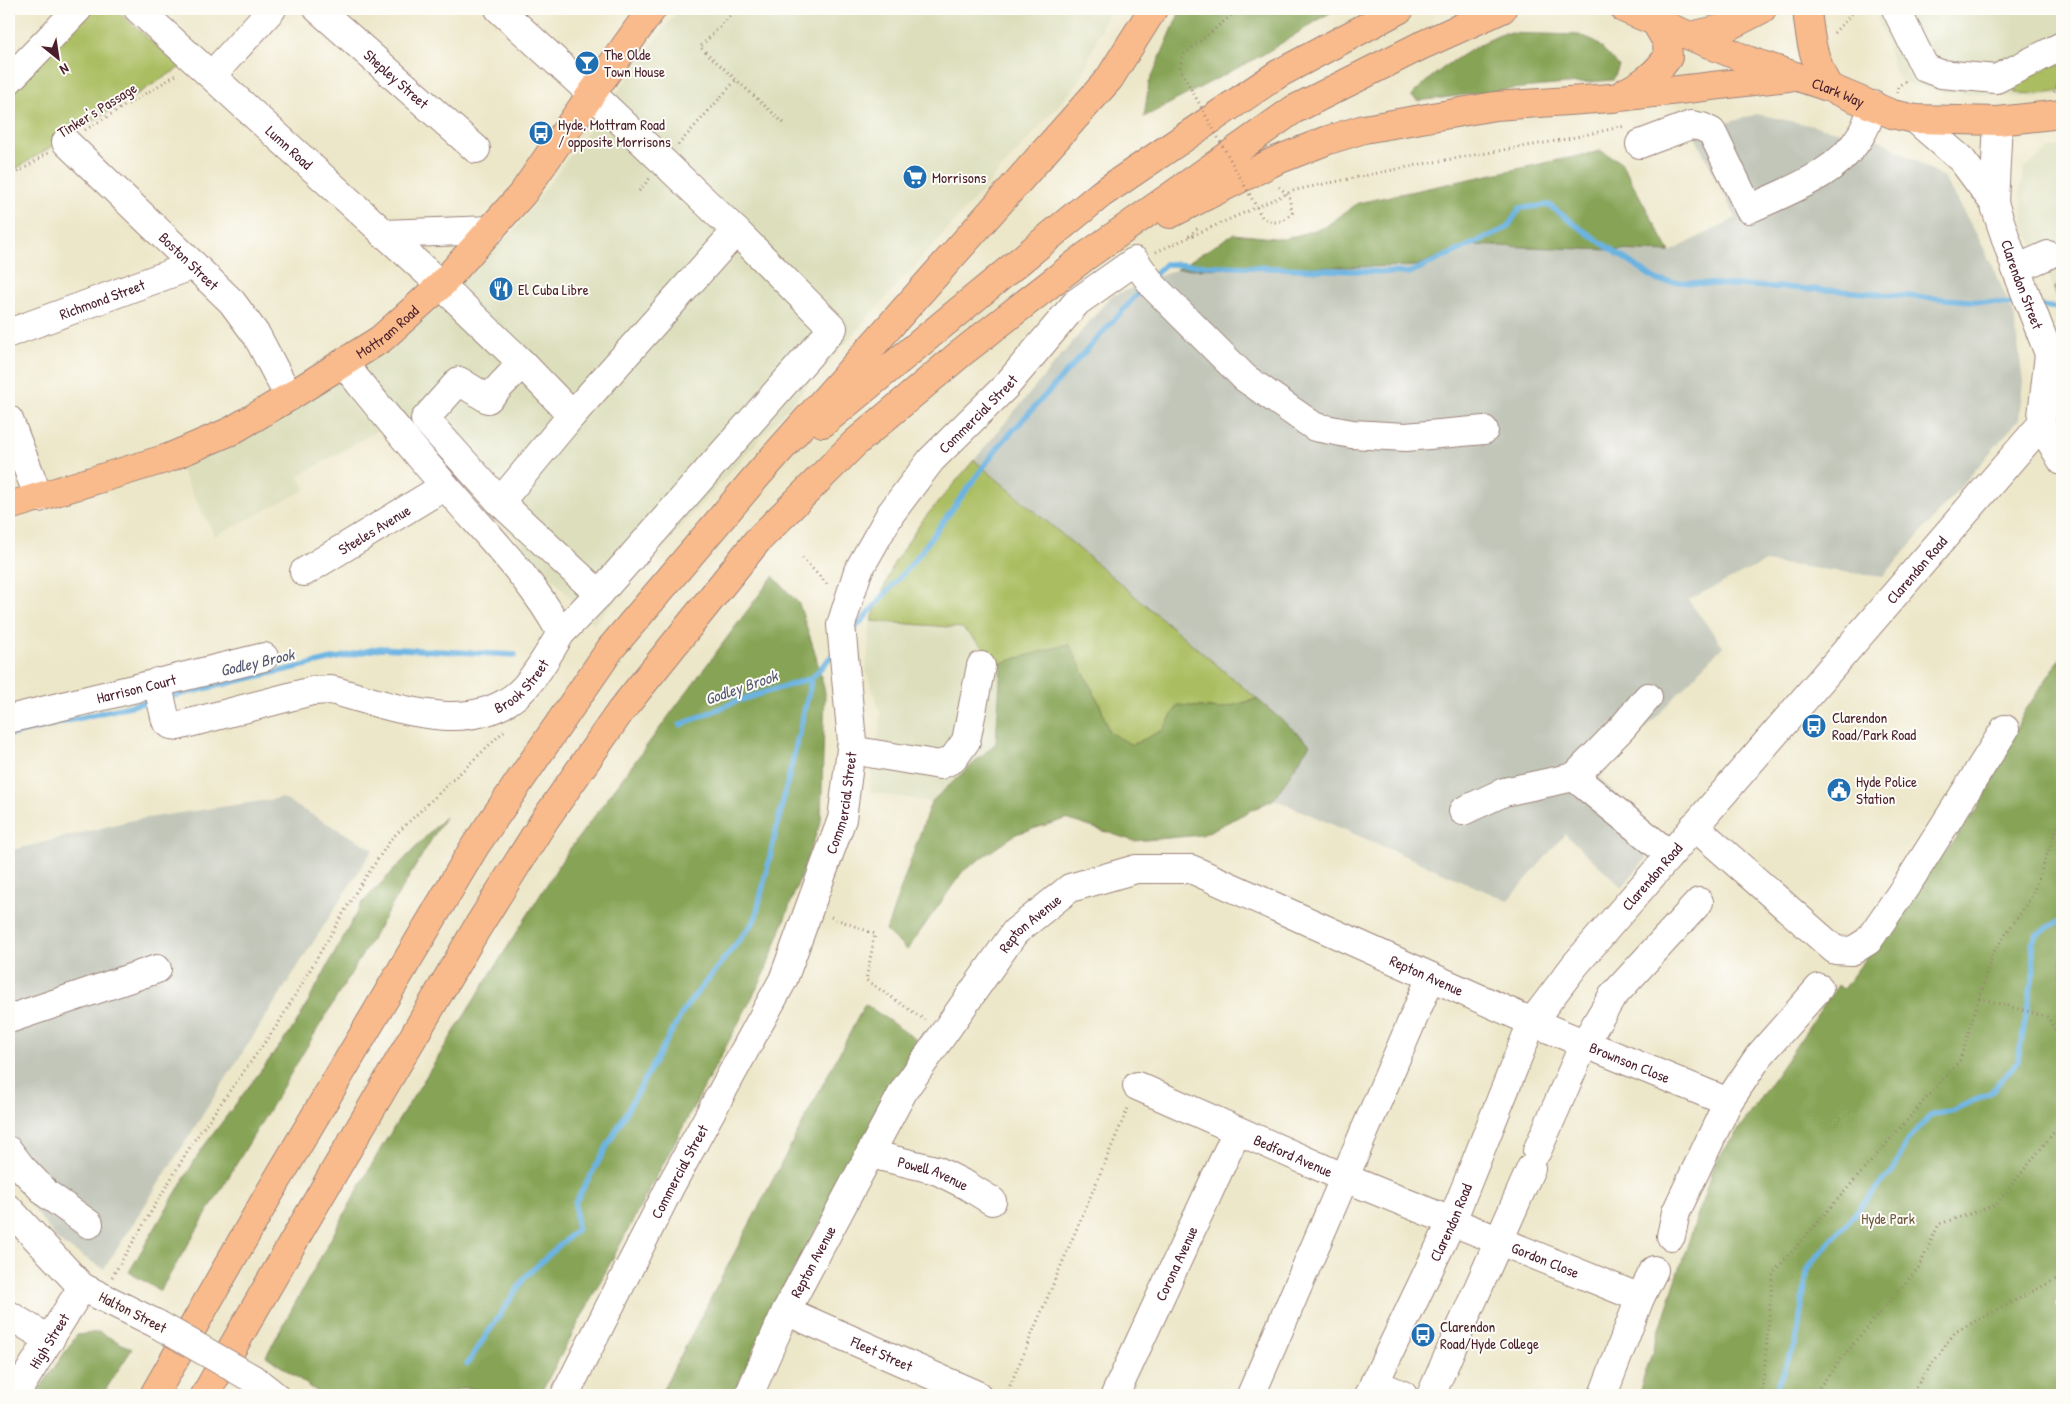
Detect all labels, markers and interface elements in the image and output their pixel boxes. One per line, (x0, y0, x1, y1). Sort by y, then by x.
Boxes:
north arrow (32, 32, 82, 82)
street label: Shepley Street (360, 44, 434, 114)
place label: The Olde Town House (604, 44, 665, 82)
bar icon: The Olde Town House (574, 50, 600, 76)
text: N (56, 60, 73, 80)
street label: Clark Way (1809, 72, 1868, 112)
street label: Tinker's Passage (53, 77, 141, 143)
place label: Hyde, Mottram Road / opposite Morrisons (558, 114, 671, 152)
street label: Lumn Road (262, 120, 318, 174)
bus stop icon: Hyde, Mottram Road / opposite Morrisons (528, 120, 554, 146)
supermarket icon: Morrisons (902, 164, 928, 190)
place label: Morrisons (932, 167, 986, 188)
street label: Boston Street (155, 227, 224, 295)
street label: Clarendon Street (1996, 237, 2049, 333)
street label: Richmond Street (56, 273, 148, 324)
restaurant icon: El Cuba Libre (488, 276, 514, 302)
place label: El Cuba Libre (518, 279, 589, 300)
street label: Mottram Road (352, 300, 423, 363)
street label: Commercial Street (933, 369, 1023, 458)
street label: Steeles Avenue (334, 499, 414, 559)
street label: Clarendon Road (1881, 531, 1952, 608)
water label: Godley Brook (218, 643, 297, 681)
street label: Brook Street (490, 654, 554, 718)
water label: Godley Brook (702, 664, 781, 710)
street label: Harrison Court (94, 668, 179, 708)
place label: Clarendon Road/Park Road (1832, 707, 1916, 745)
bus stop icon: Clarendon Road/Park Road (1801, 713, 1827, 739)
street label: Commercial Street (820, 750, 861, 857)
place label: Hyde Police Station (1856, 771, 1917, 809)
public building icon: Hyde Police Station (1826, 777, 1852, 803)
street label: Clarendon Road (1616, 838, 1687, 915)
street label: Repton Avenue (993, 889, 1065, 957)
street label: Repton Avenue (1387, 949, 1467, 1001)
street label: Brownson Close (1586, 1036, 1673, 1088)
street label: Commercial Street (645, 1120, 713, 1222)
street label: Bedford Avenue (1251, 1129, 1336, 1182)
street label: Powell Avenue (896, 1151, 972, 1195)
street label: Clarendon Road (1424, 1180, 1477, 1265)
park label: Hyde Park (1861, 1208, 1915, 1229)
street label: Repton Avenue (785, 1222, 840, 1301)
street label: Corona Avenue (1149, 1222, 1202, 1304)
street label: Gordon Close (1509, 1236, 1583, 1283)
street label: Halton Street (96, 1286, 171, 1338)
street label: High Street (24, 1308, 74, 1372)
place label: Clarendon Road/Hyde College (1440, 1316, 1539, 1354)
bus stop icon: Clarendon Road/Hyde College (1410, 1322, 1436, 1348)
street label: Fleet Street (847, 1330, 917, 1376)

